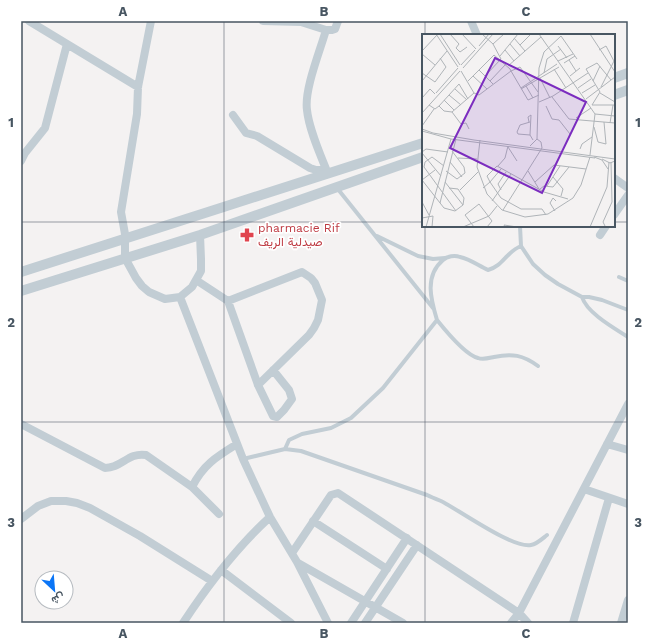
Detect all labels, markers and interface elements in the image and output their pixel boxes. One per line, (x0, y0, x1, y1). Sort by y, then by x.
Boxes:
text: A (119, 4, 128, 19)
text: B (320, 4, 329, 19)
text: C (522, 4, 531, 19)
inset map (422, 34, 615, 227)
text: 1 (8, 115, 14, 130)
text: 1 (635, 115, 641, 130)
place label: pharmacie Rif صيدلية الريف (258, 221, 340, 250)
pharmacy icon: pharmacie Rif صيدلية الريف (239, 227, 255, 243)
text: 2 (7, 315, 15, 330)
text: 2 (634, 315, 642, 330)
text: 3 (7, 515, 15, 530)
text: 3 (634, 515, 642, 530)
north arrow (34, 570, 74, 610)
text: ش (49, 590, 67, 607)
text: A (119, 626, 128, 641)
text: B (320, 626, 329, 641)
text: C (522, 626, 531, 641)

